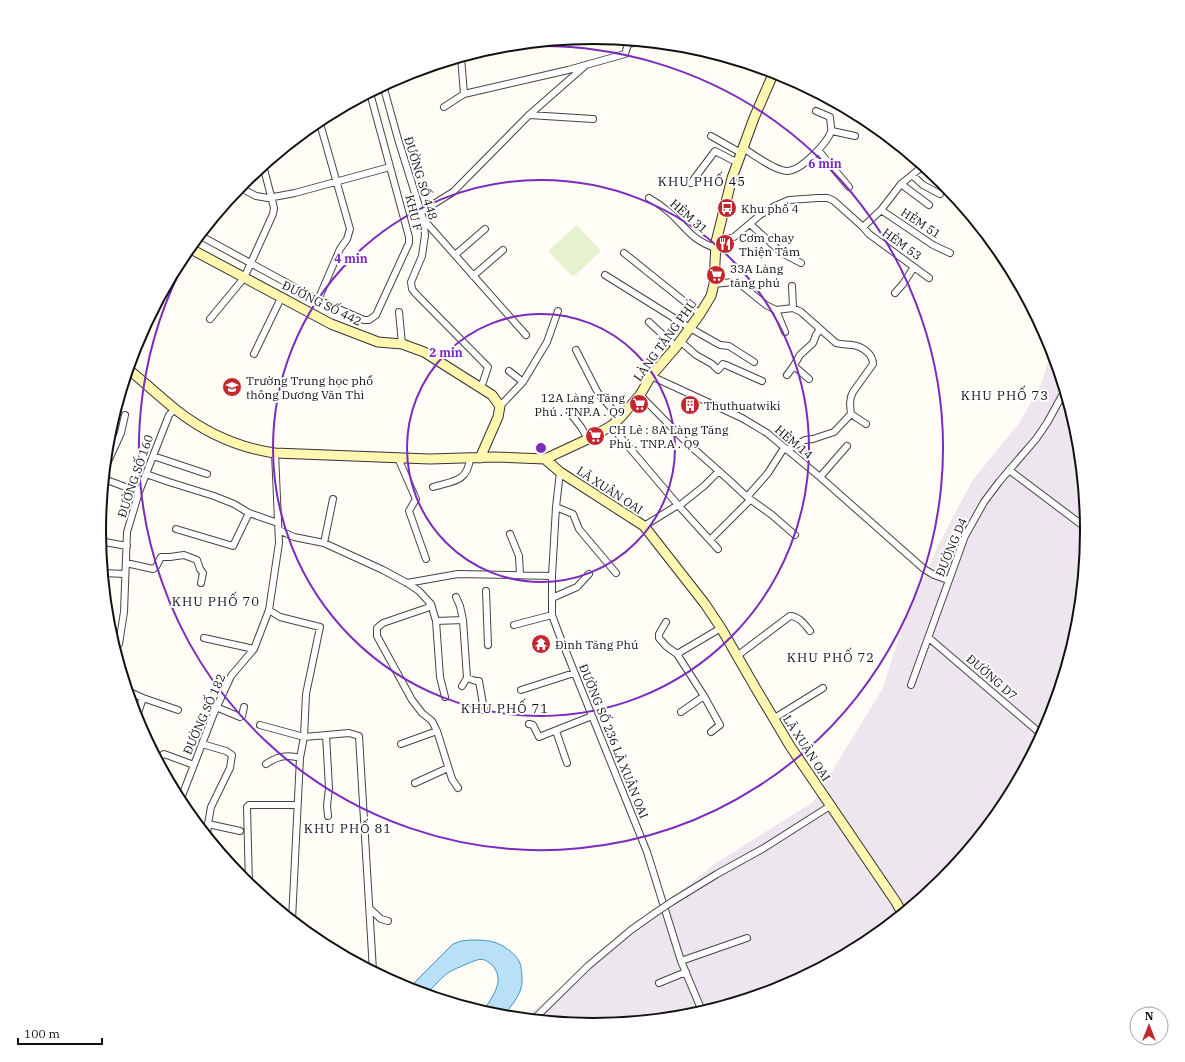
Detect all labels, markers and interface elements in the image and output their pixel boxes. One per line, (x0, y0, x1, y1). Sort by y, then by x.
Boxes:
street label: ĐƯỜNG SỐ 448 (401, 134, 442, 222)
text: 6 min (808, 156, 842, 171)
district label: KHU PHỐ 45 (658, 171, 746, 190)
street label: KHU F (402, 193, 426, 233)
street label: HẺM 31 (667, 196, 711, 236)
bus stop icon: Khu phố 4 (716, 197, 738, 219)
place label: Khu phố 4 (741, 201, 799, 216)
street label: HẺM 51 (898, 205, 944, 241)
street label: HẺM 53 (879, 225, 925, 263)
place label: Cơm chay Thiện Tâm (739, 230, 801, 259)
restaurant icon: Cơm chay Thiện Tâm (714, 233, 736, 255)
text: 4 min (334, 251, 368, 266)
place label: 33A Làng tăng phú (730, 261, 784, 290)
supermarket icon: 33A Làng tăng phú (705, 264, 727, 286)
street label: ĐƯỜNG SỐ 442 (280, 276, 365, 329)
street label: LÀNG TĂNG PHÚ (630, 296, 700, 384)
text: 2 min (429, 345, 463, 360)
place label: Trường Trung học phổ thông Dương Văn Thì (246, 373, 373, 402)
school or university icon: Trường Trung học phổ thông Dương Văn Thì (221, 376, 243, 398)
district label: KHU PHỐ 73 (961, 385, 1049, 404)
place label: 12A Làng Tăng Phú . TNP.A . Q9 (534, 390, 625, 419)
supermarket icon: 12A Làng Tăng Phú . TNP.A . Q9 (628, 393, 650, 415)
building icon: Thuthuatwiki (679, 394, 701, 416)
place label: Thuthuatwiki (704, 398, 781, 413)
place label: CH Lẻ : 8A Làng Tăng Phú . TNP.A . Q9 (609, 422, 729, 451)
street label: HẺM 14 (772, 422, 816, 462)
supermarket icon: CH Lẻ : 8A Làng Tăng Phú . TNP.A . Q9 (584, 425, 606, 447)
street label: ĐƯỜNG SỐ 160 (113, 432, 156, 519)
centre of rings (534, 441, 548, 455)
street label: LÃ XUÂN OAI (574, 463, 646, 517)
street label: ĐƯỜNG D4 (932, 515, 970, 579)
district label: KHU PHỐ 70 (172, 591, 260, 610)
temple icon: Đình Tăng Phú (530, 633, 552, 655)
place label: Đình Tăng Phú (555, 637, 639, 652)
district label: KHU PHỐ 72 (787, 647, 875, 666)
street label: ĐƯỜNG D7 (964, 651, 1020, 703)
street label: ĐƯỜNG SỐ 236 LÃ XUÂN OAI (576, 661, 653, 820)
street label: ĐƯỜNG SỐ 182 (179, 671, 228, 757)
district label: KHU PHỐ 71 (461, 698, 549, 717)
street label: LÃ XUÂN OAI (780, 712, 834, 784)
district label: KHU PHỐ 81 (304, 818, 392, 837)
north arrow (1129, 1006, 1169, 1046)
text: N (1145, 1009, 1154, 1023)
scale bar (18, 1020, 102, 1046)
text: 100 m (24, 1026, 60, 1041)

